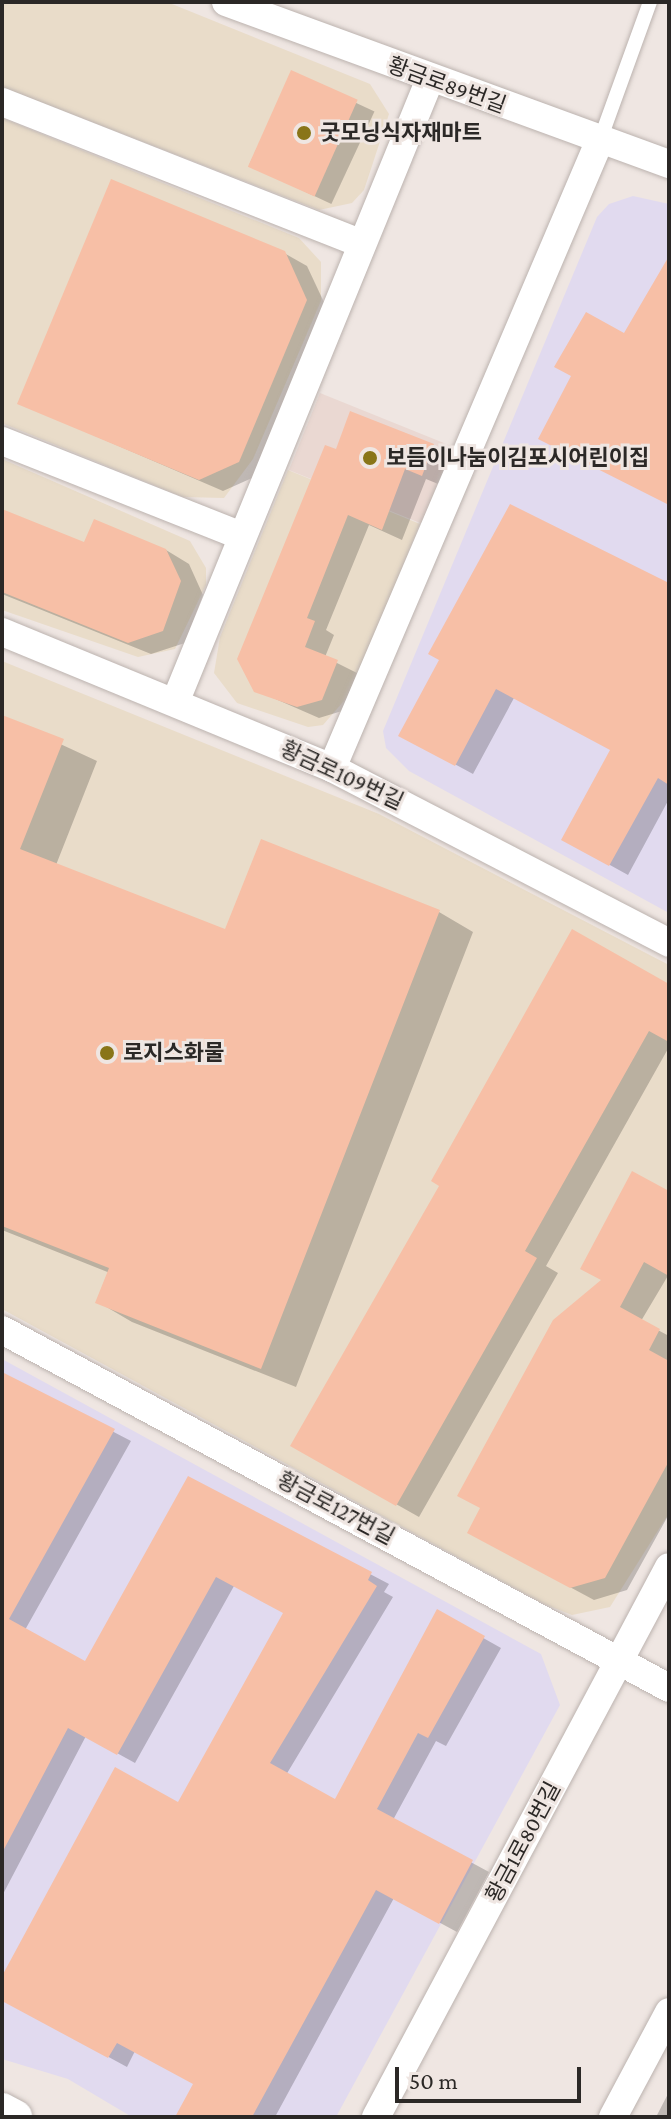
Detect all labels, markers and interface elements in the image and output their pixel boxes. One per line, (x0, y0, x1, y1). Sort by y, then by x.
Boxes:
street label: 황금로89번길 (384, 51, 510, 119)
place label: 굿모닝식자재마트 (320, 120, 482, 146)
marker: 굿모닝식자재마트 (295, 124, 313, 142)
place label: 보듬이나눔이김포시어린이집 (386, 445, 649, 471)
marker: 보듬이나눔이김포시어린이집 (361, 449, 379, 467)
street label: 황금로109번길 (277, 735, 407, 815)
place label: 로지스화물 (123, 1040, 224, 1066)
marker: 로지스화물 (98, 1044, 116, 1062)
street label: 황금로127번길 (273, 1466, 399, 1550)
street label: 황금1로80번길 (480, 1777, 566, 1907)
scale bar (399, 2051, 585, 2101)
text: 50 m (409, 2067, 458, 2094)

